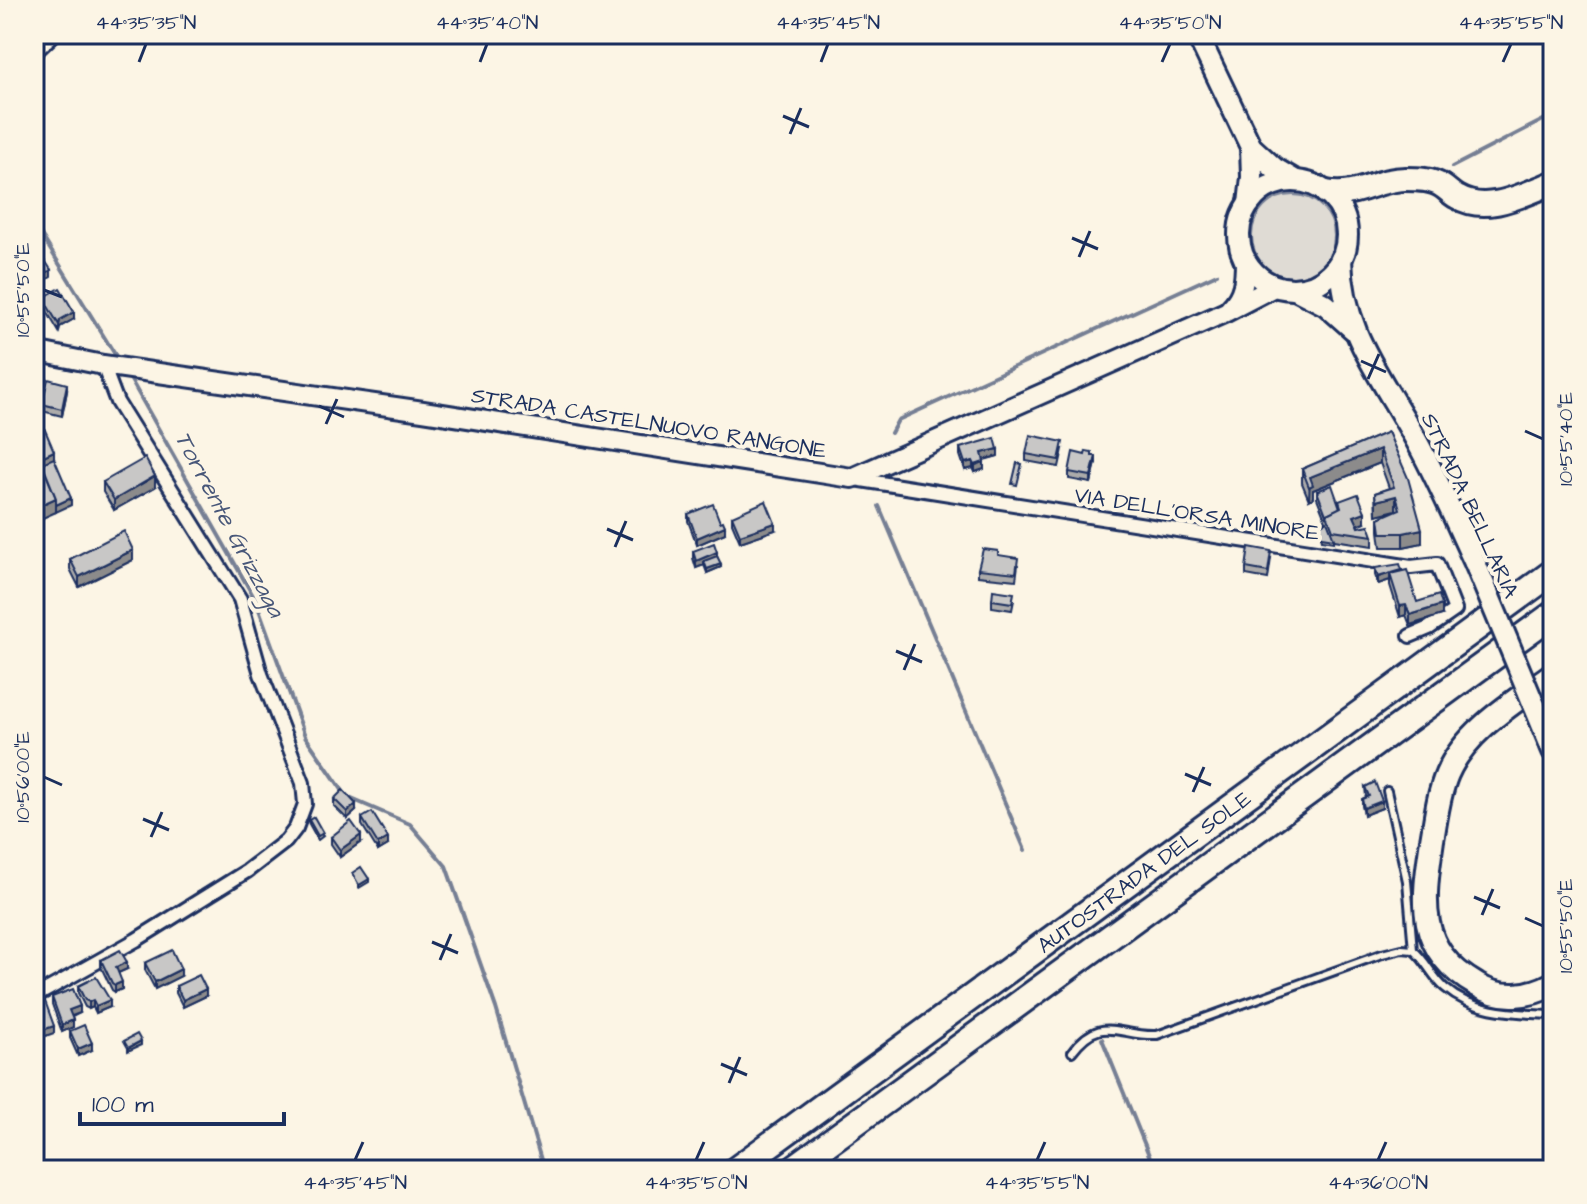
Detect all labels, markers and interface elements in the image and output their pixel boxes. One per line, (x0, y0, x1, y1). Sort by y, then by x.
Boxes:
text: 44°35'35"N (96, 9, 196, 37)
text: 44°35'40"N (436, 9, 538, 37)
text: 44°35'45"N (776, 9, 880, 37)
text: 44°35'50"N (1118, 9, 1222, 37)
text: 44°35'55"N (1459, 9, 1563, 37)
text: 10°55'50"E (9, 243, 37, 337)
street label: STRADA CASTELNUOVO RANGONE (469, 380, 829, 467)
text: 10°55'40"E (1552, 392, 1580, 486)
street label: STRADA BELLARIA (1413, 408, 1526, 603)
water label: Torrente Grizzaga (165, 425, 293, 626)
street label: VIA DELL'ORSA MINORE (1072, 480, 1321, 549)
text: 10°56'00"E (9, 731, 37, 823)
street label: AUTOSTRADA DEL SOLE (1031, 784, 1258, 961)
text: 10°55'50"E (1552, 879, 1580, 973)
scale bar (80, 1076, 284, 1126)
text: 100 m (92, 1088, 154, 1122)
text: 44°35'45"N (303, 1169, 407, 1197)
text: 44°35'50"N (644, 1169, 748, 1197)
text: 44°35'55"N (985, 1169, 1089, 1197)
text: 44°36'00"N (1328, 1169, 1428, 1197)

